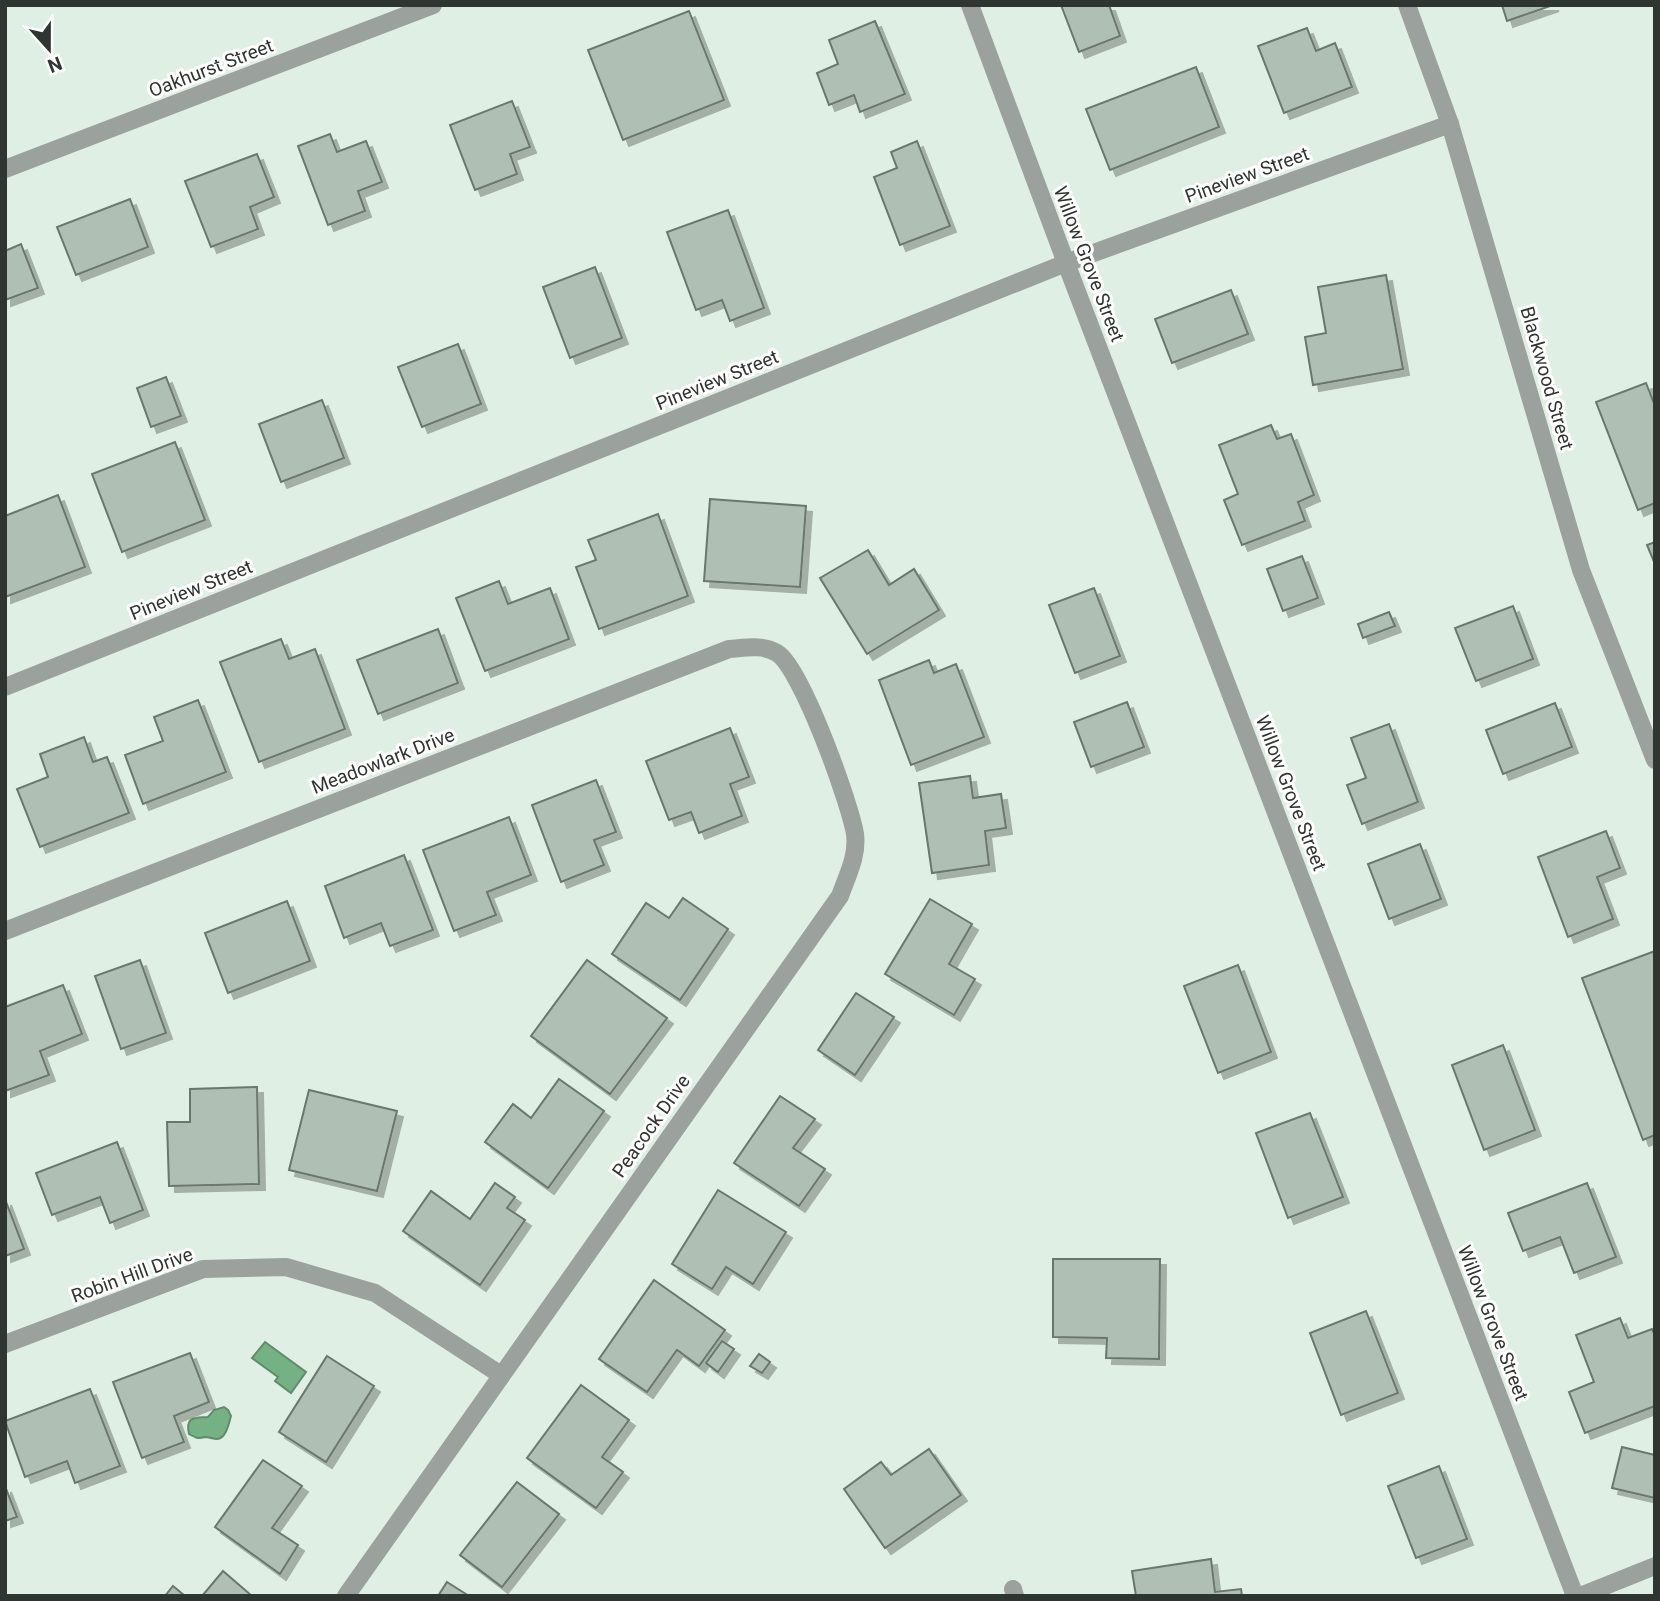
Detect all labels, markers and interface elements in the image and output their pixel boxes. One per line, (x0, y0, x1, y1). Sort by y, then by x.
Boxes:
north arrow (14, 14, 84, 84)
street label: Oakhurst Street (146, 34, 276, 102)
text: N (45, 51, 65, 78)
street label: Pineview Street (1182, 142, 1312, 208)
street label: Willow Grove Street (1049, 183, 1129, 345)
street label: Blackwood Street (1516, 304, 1578, 452)
street label: Pineview Street (652, 345, 782, 415)
street label: Pineview Street (126, 555, 256, 625)
street label: Willow Grove Street (1251, 712, 1331, 874)
street label: Meadowlark Drive (308, 723, 458, 799)
street label: Peacock Drive (607, 1070, 695, 1182)
street label: Robin Hill Drive (68, 1242, 196, 1308)
street label: Willow Grove Street (1453, 1242, 1533, 1404)

